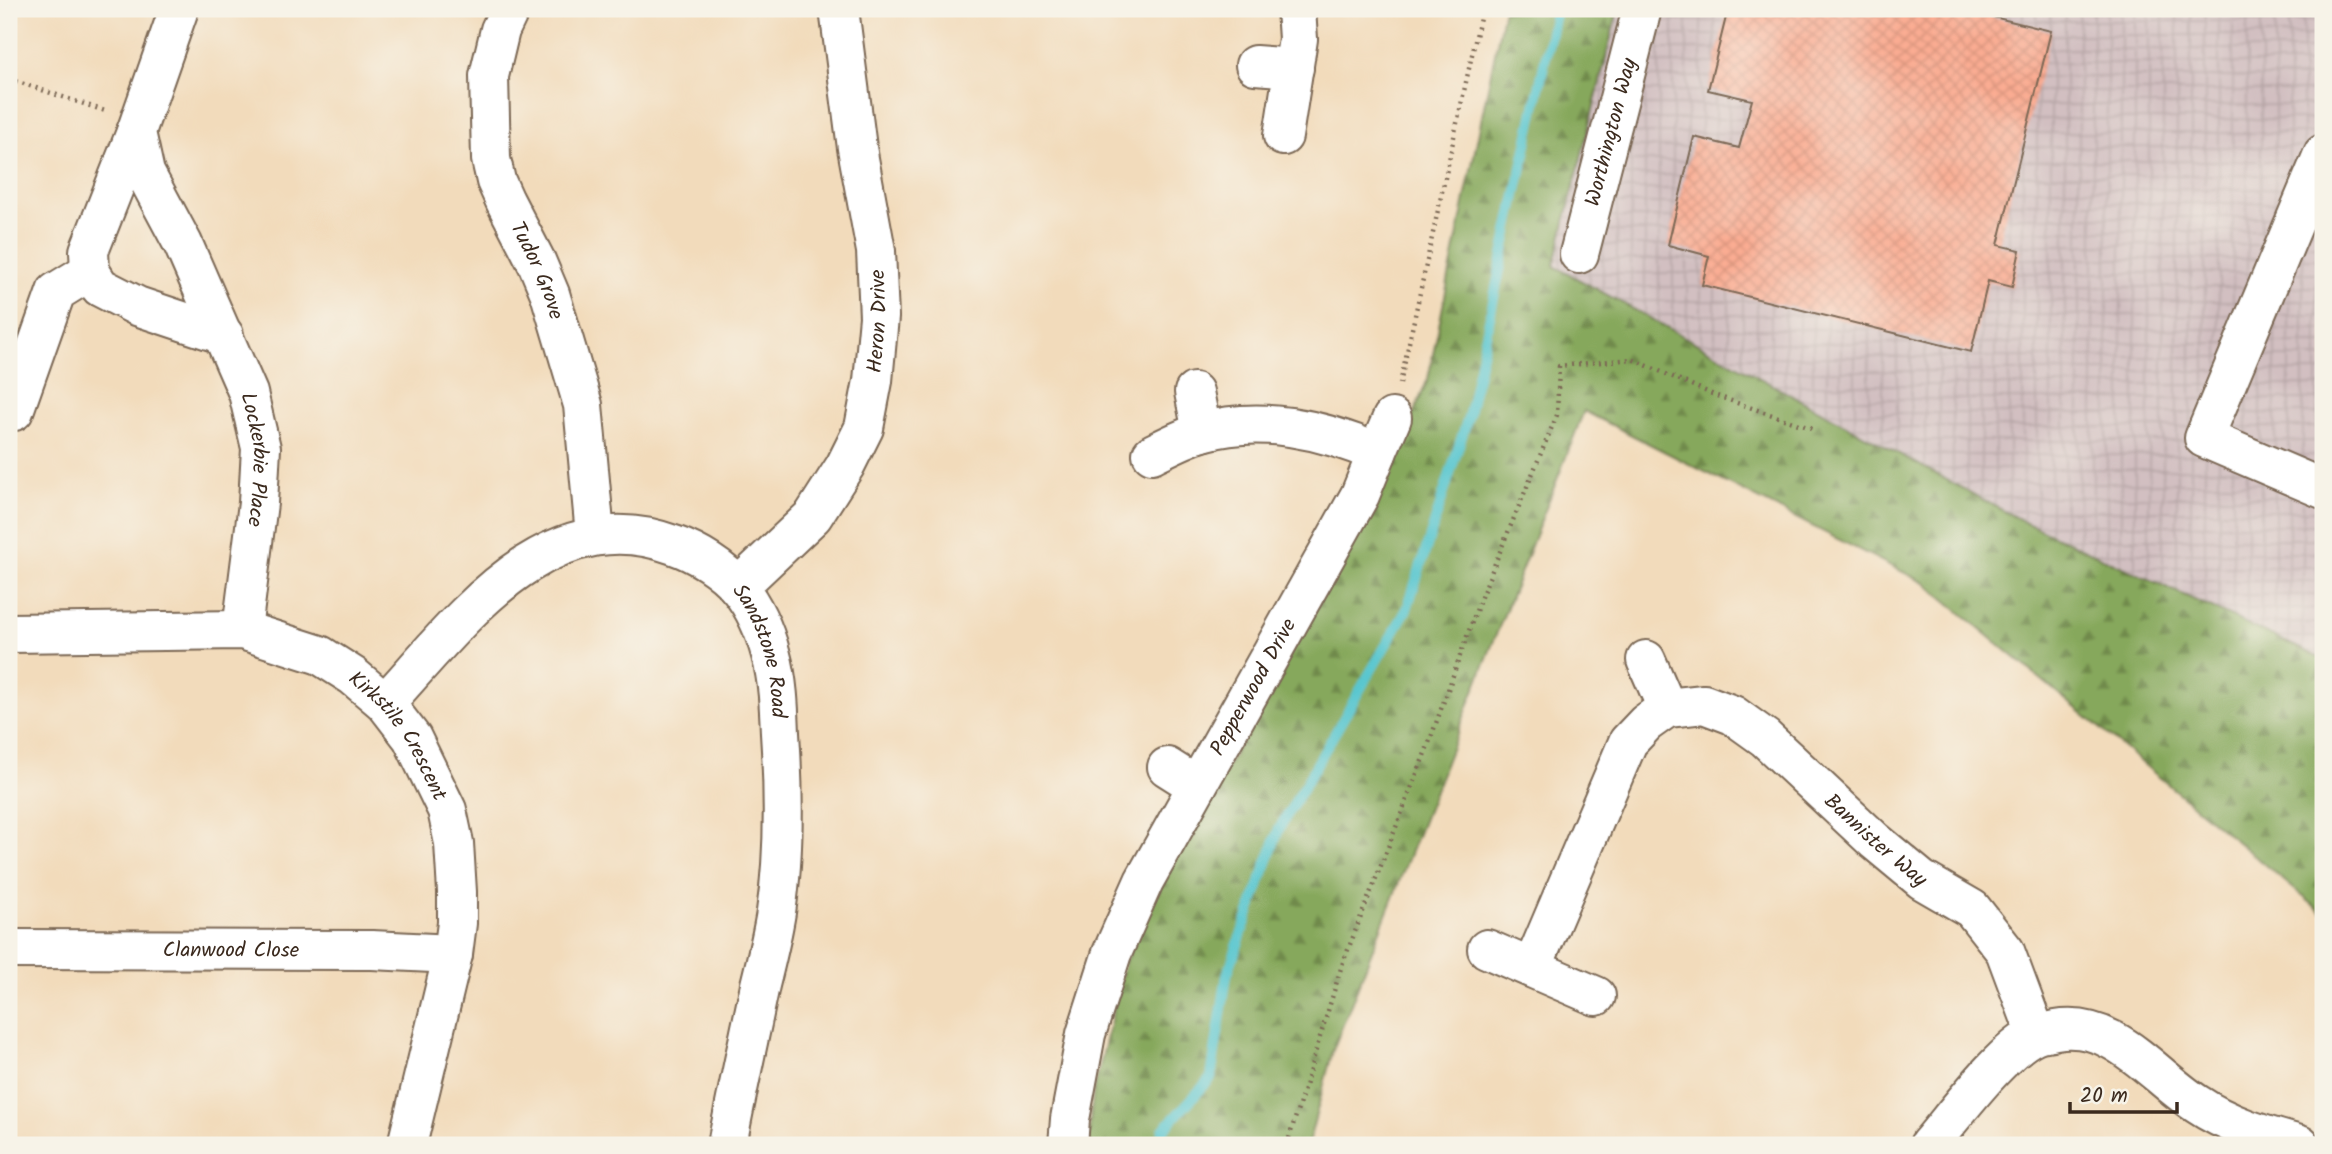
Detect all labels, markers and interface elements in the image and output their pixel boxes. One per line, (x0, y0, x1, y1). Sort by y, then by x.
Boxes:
street label: Worthington Way (1577, 55, 1647, 210)
street label: Tudor Grove (500, 216, 572, 324)
street label: Heron Drive (859, 268, 897, 374)
street label: Lockerbie Place (230, 389, 276, 529)
street label: Sandstone Road (723, 577, 794, 719)
street label: Pepperwood Drive (1202, 612, 1306, 762)
street label: Kirkstile Crescent (340, 663, 455, 807)
street label: Bannister Way (1816, 786, 1934, 896)
street label: Clanwood Close (163, 934, 300, 968)
scale bar (2070, 1070, 2176, 1114)
text: 20 m (2080, 1080, 2128, 1113)

